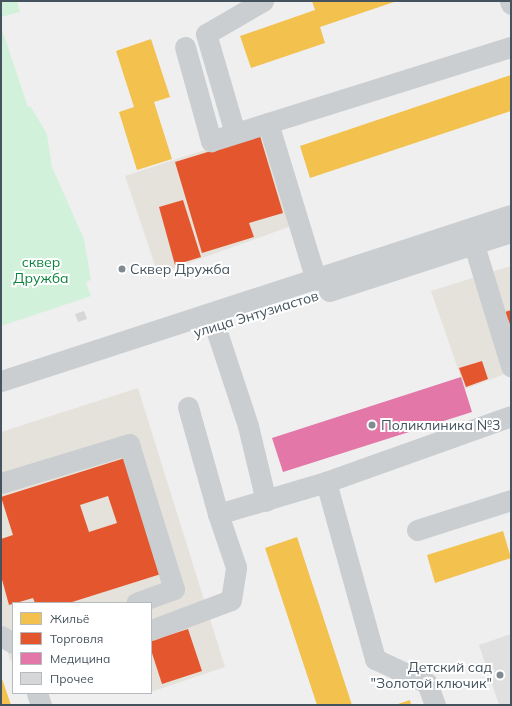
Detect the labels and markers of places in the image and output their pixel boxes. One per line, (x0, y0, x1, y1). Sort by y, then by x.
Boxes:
place label: Сквер Дружба (130, 261, 230, 277)
marker: Сквер Дружба (117, 264, 127, 274)
place label: Поликлиника №3 (381, 417, 500, 433)
marker: Поликлиника №3 (366, 419, 378, 431)
place label: Детский сад "Золотой ключик" (371, 659, 492, 692)
marker: Детский сад "Золотой ключик" (495, 670, 505, 680)

